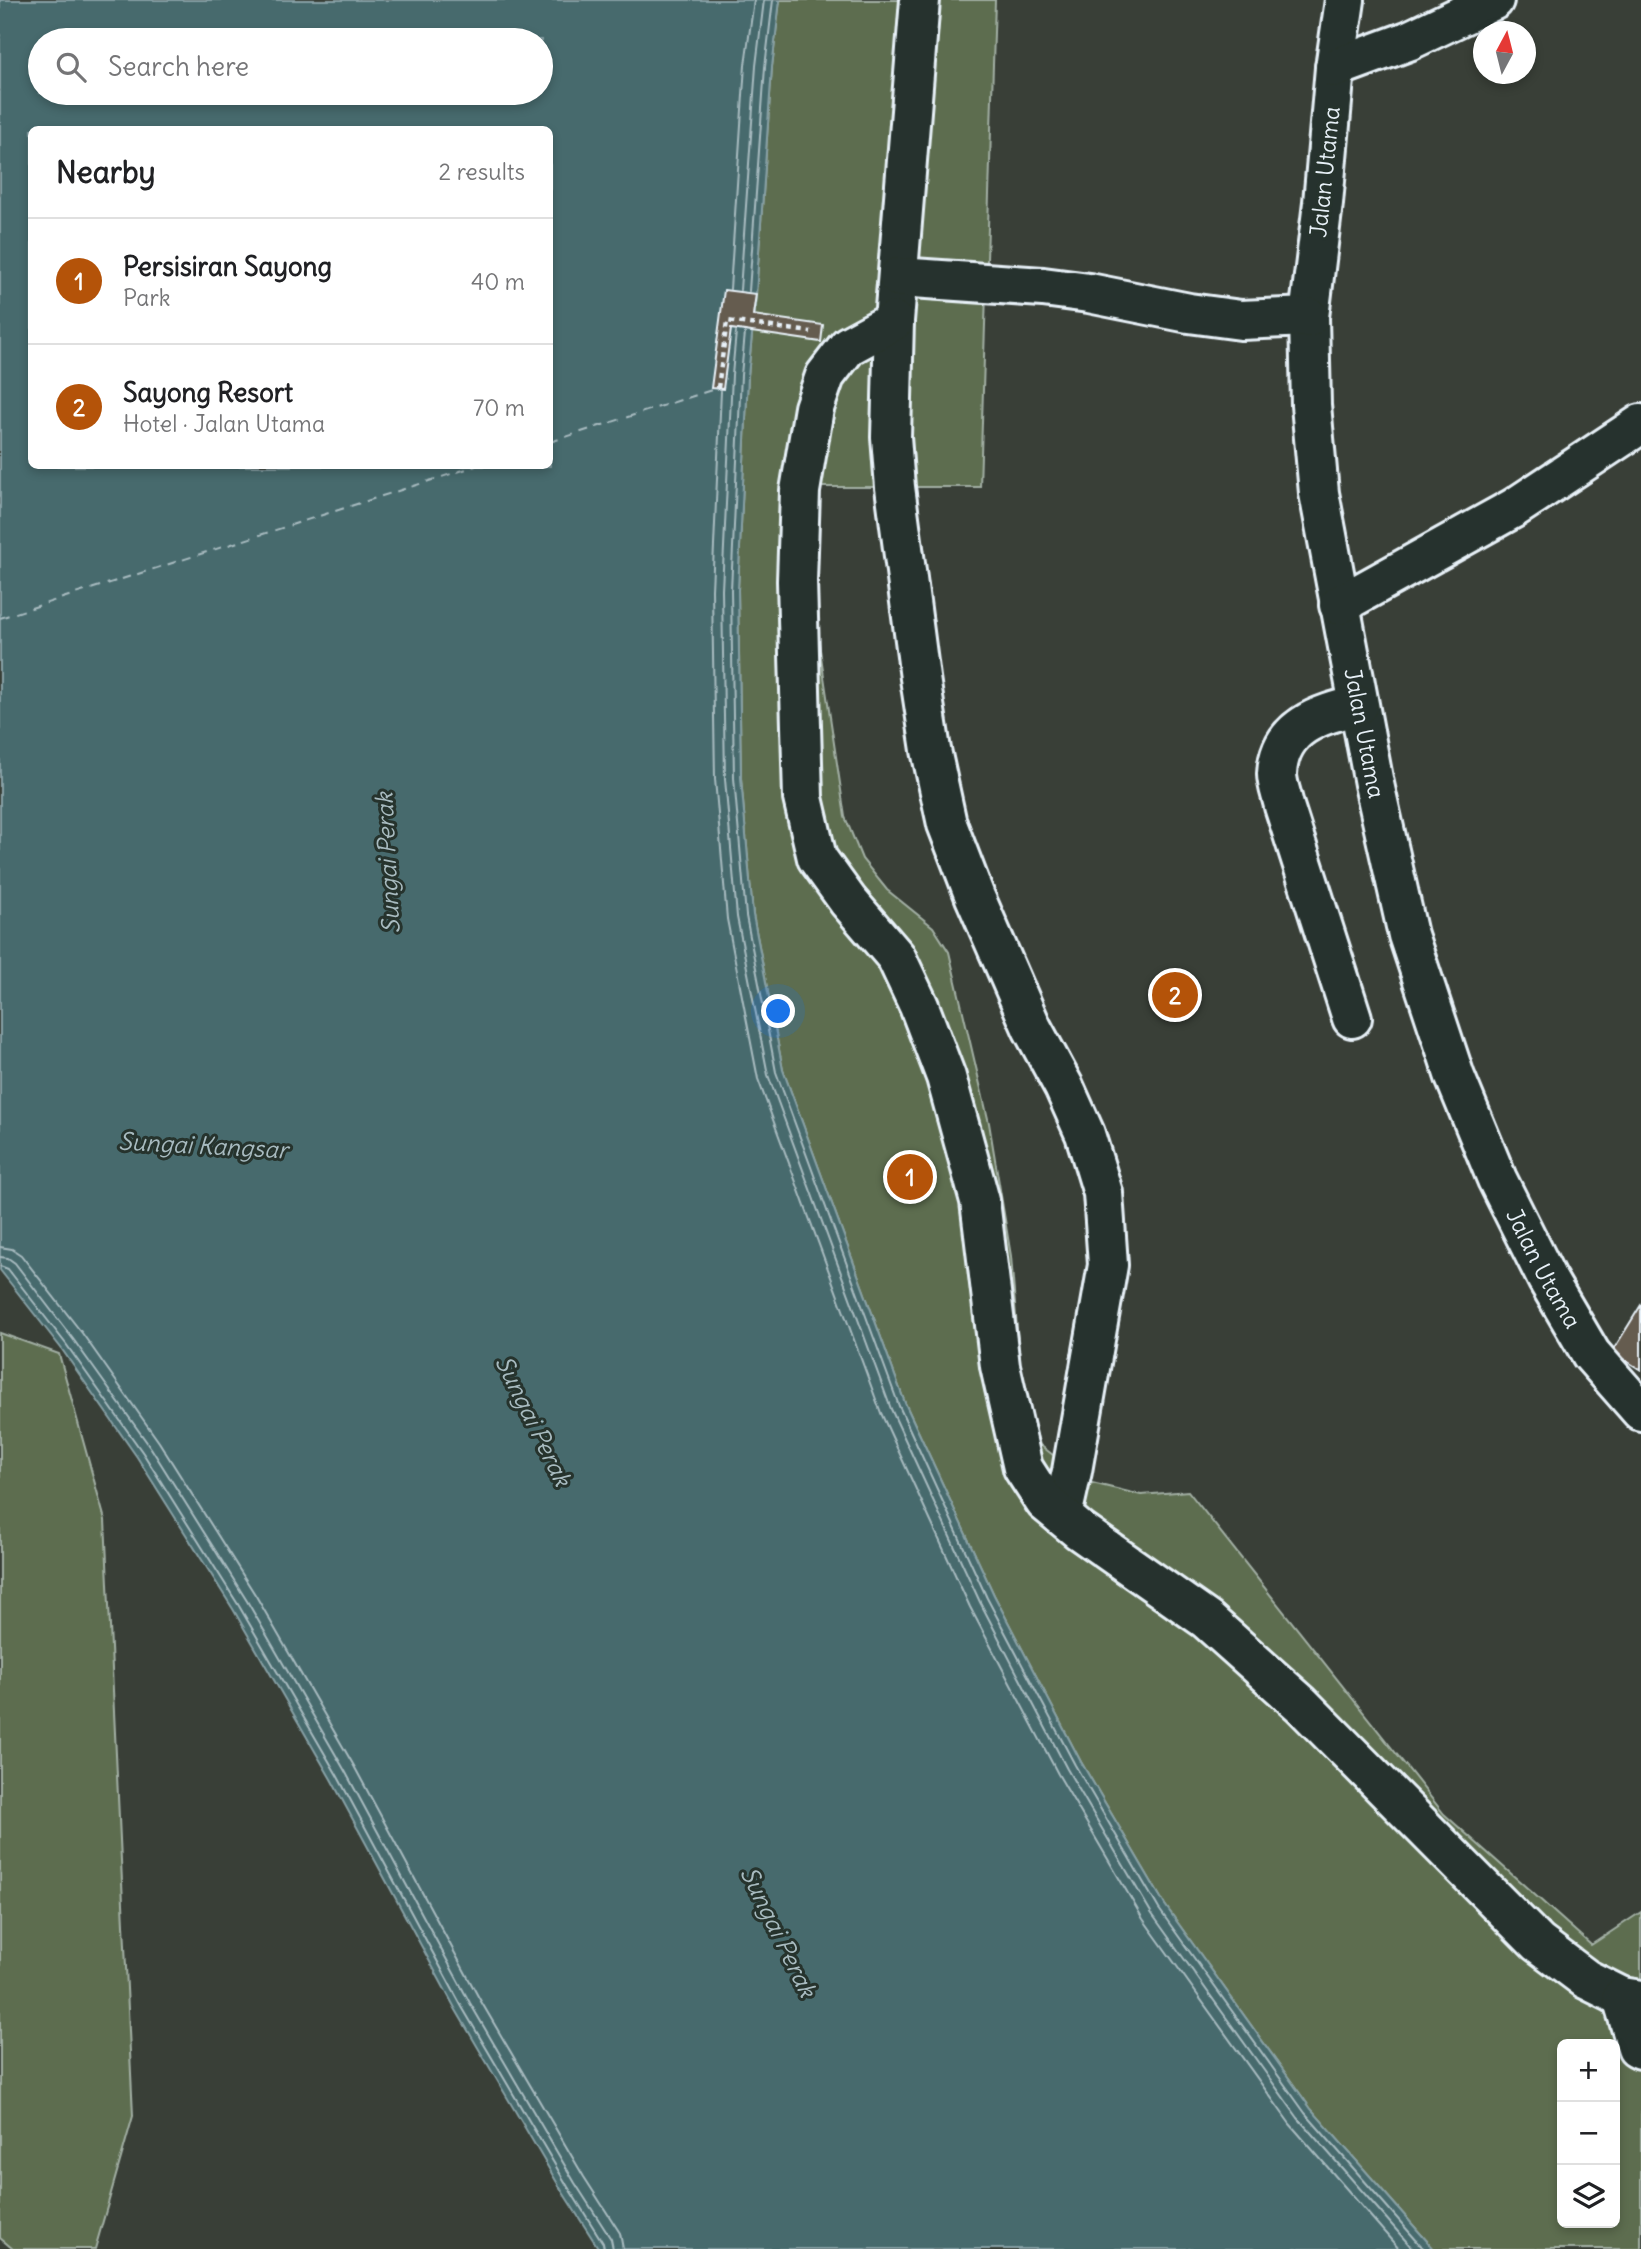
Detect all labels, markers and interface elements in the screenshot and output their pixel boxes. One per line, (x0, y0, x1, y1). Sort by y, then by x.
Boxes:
north arrow (1473, 21, 1536, 84)
search box (28, 28, 553, 105)
icon: search (52, 48, 90, 86)
text: Search here (108, 50, 249, 83)
street label: Jalan Utama (1303, 105, 1346, 239)
text: Nearby (56, 153, 156, 191)
text: 2 results (439, 157, 525, 186)
text: Persisiran Sayong (123, 250, 332, 283)
text: 1 (74, 267, 84, 296)
text: 40 m (471, 267, 525, 296)
text: Park (123, 283, 171, 312)
text: Sayong Resort (123, 376, 293, 409)
text: 2 (73, 393, 85, 422)
text: 70 m (473, 393, 525, 422)
text: Hotel · Jalan Utama (123, 409, 325, 438)
street label: Jalan Utama (1338, 666, 1392, 801)
water label: Sungai Perak (368, 790, 406, 934)
pin: 2 (1152, 969, 1198, 1021)
your location (761, 994, 795, 1028)
water label: Sungai Kangsar (118, 1126, 292, 1165)
pin: 1 (887, 1151, 933, 1203)
street label: Jalan Utama (1500, 1203, 1588, 1333)
water label: Sungai Perak (489, 1350, 579, 1492)
water label: Sungai Perak (734, 1861, 824, 2003)
map controls (1557, 2039, 1620, 2228)
button: + (1557, 2039, 1620, 2102)
button: − (1557, 2102, 1620, 2165)
button: layers (1557, 2165, 1620, 2228)

